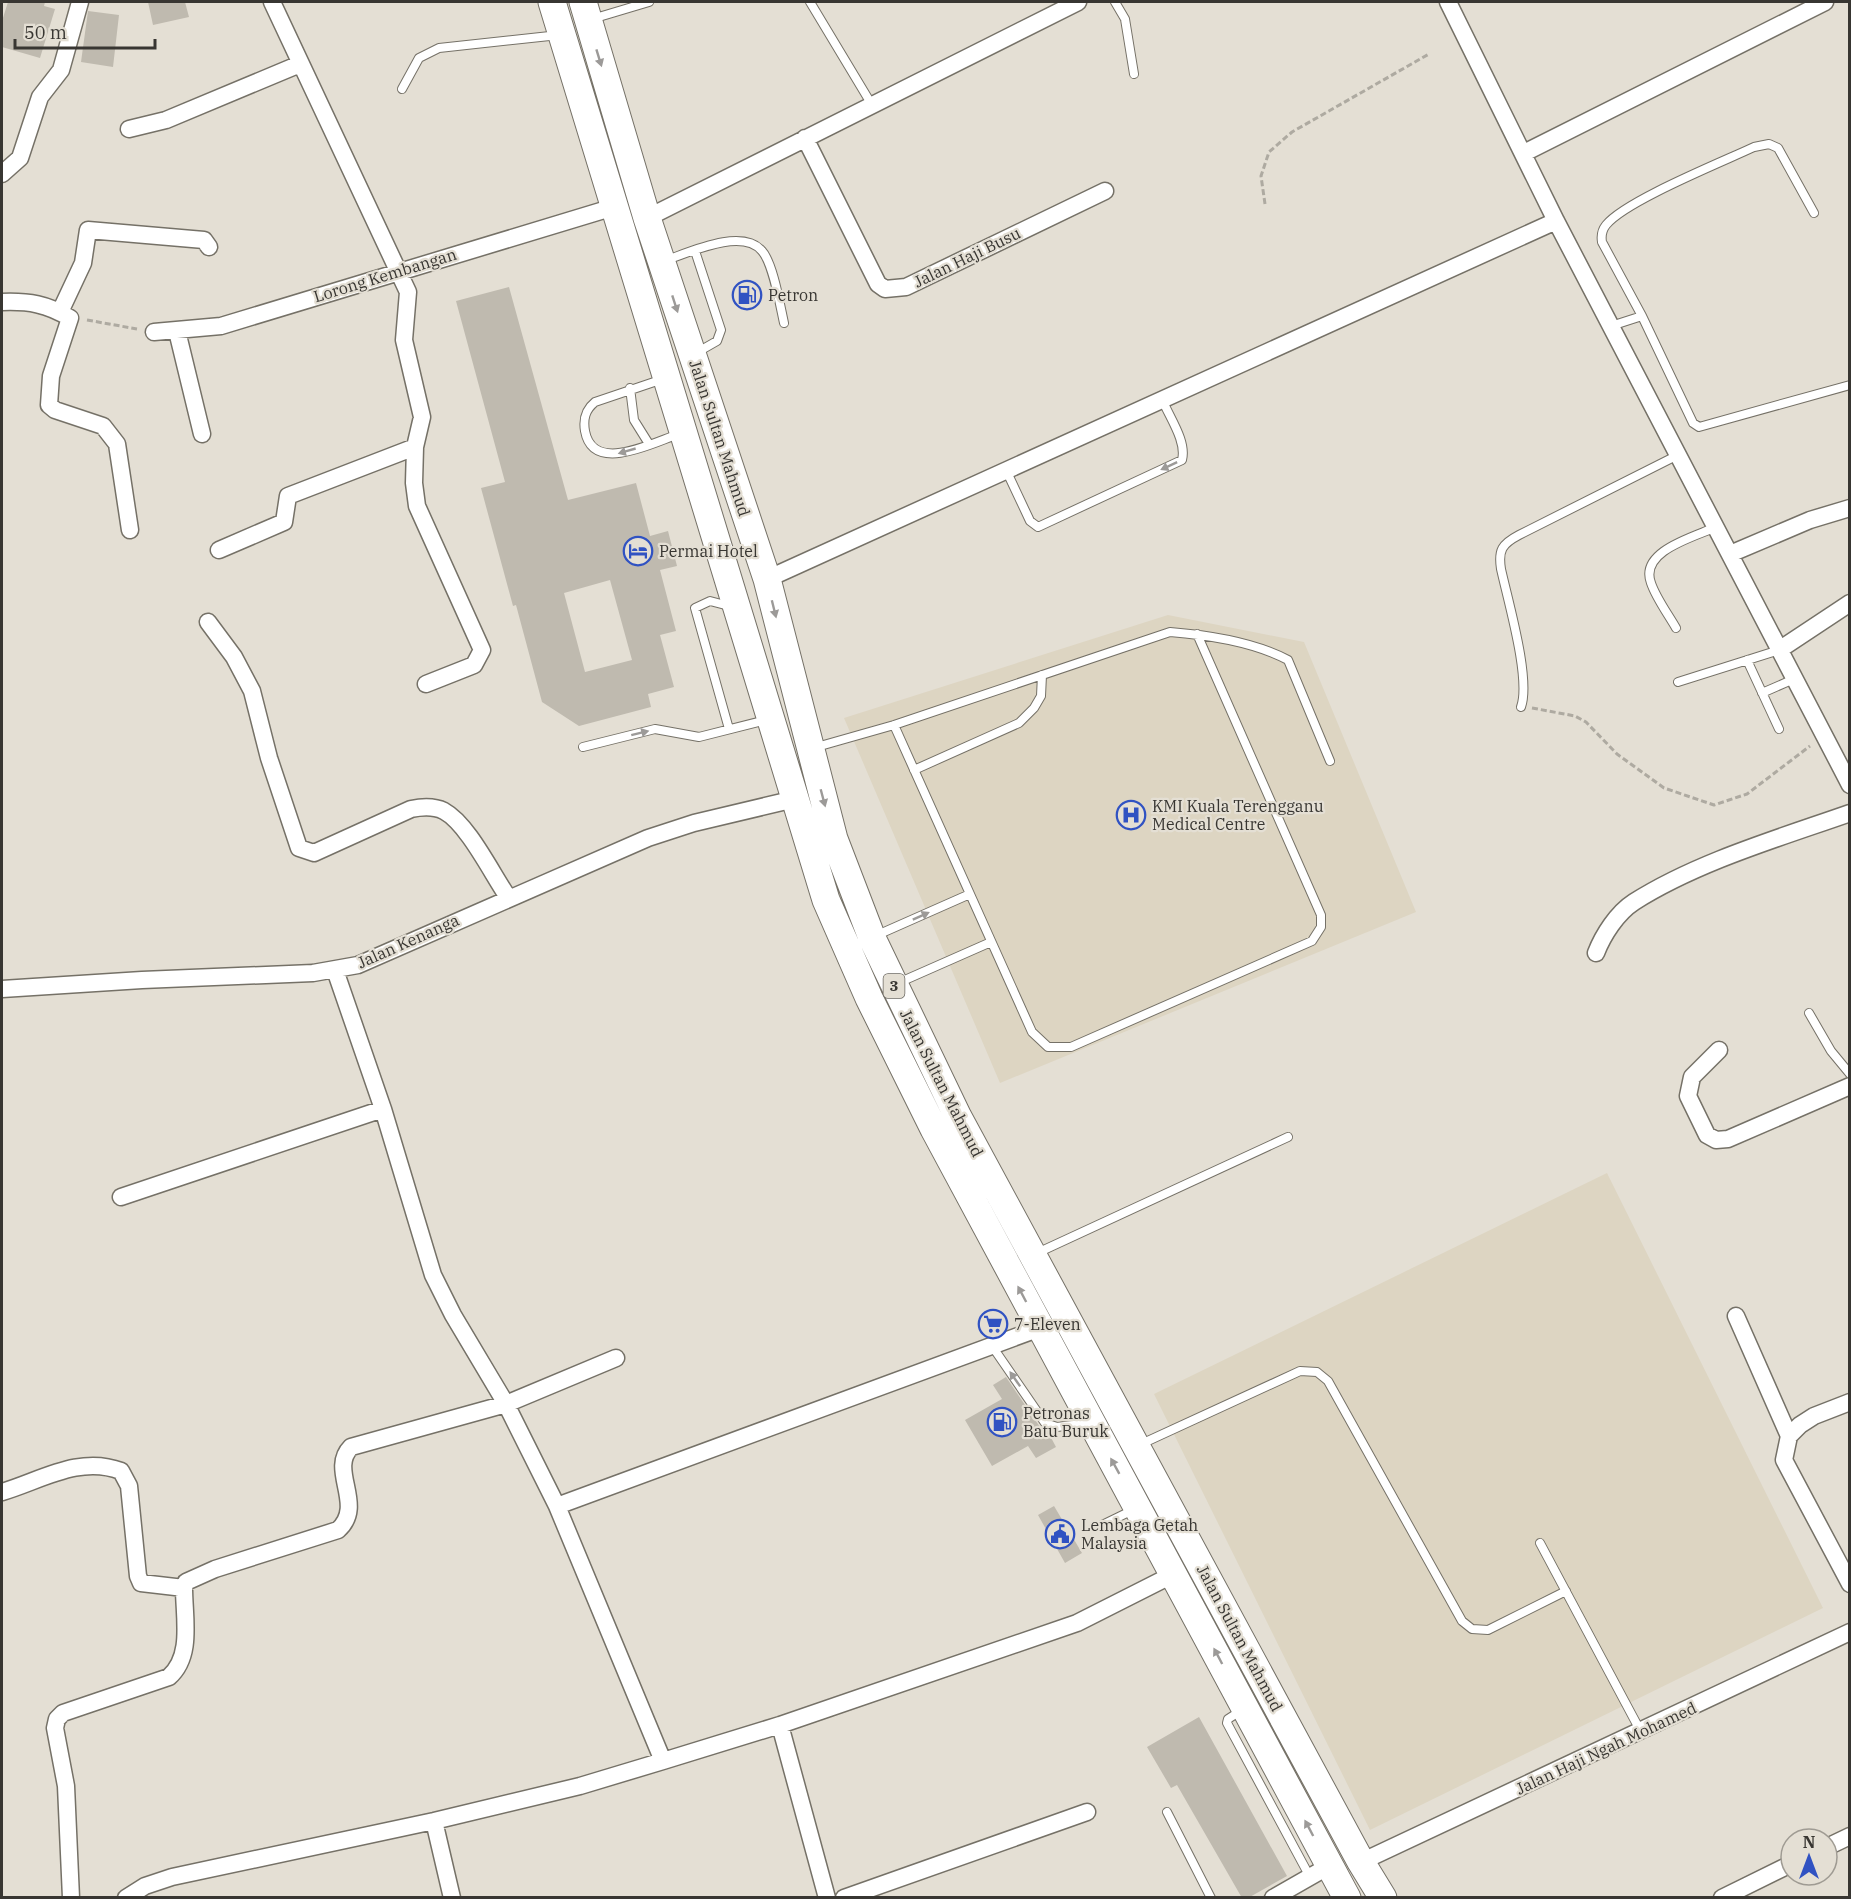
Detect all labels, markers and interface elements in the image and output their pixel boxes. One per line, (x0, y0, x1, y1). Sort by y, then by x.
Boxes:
scale bar (15, 12, 154, 50)
text: 50 m (24, 21, 67, 44)
one-way arrow (595, 49, 604, 67)
street label: Jalan Haji Busu (910, 222, 1024, 292)
street label: Lorong Kembangan (311, 244, 459, 306)
fuel station icon: Petron (731, 279, 763, 311)
place label: Petron (768, 285, 818, 305)
one-way arrow (671, 295, 681, 313)
street label: Jalan Sultan Mahmud (685, 357, 755, 519)
one-way arrow (618, 447, 636, 456)
one-way arrow (1160, 461, 1178, 471)
hotel icon: Permai Hotel (622, 535, 654, 567)
place label: Permai Hotel (659, 541, 758, 561)
one-way arrow (770, 600, 780, 619)
one-way arrow (630, 727, 649, 737)
one-way arrow (819, 789, 828, 807)
place label: KMI Kuala Terengganu Medical Centre (1152, 796, 1324, 834)
hospital icon: KMI Kuala Terengganu Medical Centre (1115, 799, 1147, 831)
street label: Jalan Kenanga (354, 909, 462, 972)
one-way arrow (912, 911, 929, 920)
road number: 3 (884, 974, 904, 998)
street label: Jalan Sultan Mahmud (896, 1006, 988, 1161)
one-way arrow (1017, 1285, 1027, 1302)
supermarket icon: 7-Eleven (977, 1308, 1009, 1340)
place label: 7-Eleven (1014, 1314, 1081, 1334)
one-way arrow (1009, 1372, 1021, 1388)
place label: Petronas Batu Buruk (1023, 1403, 1109, 1441)
fuel station icon: Petronas Batu Buruk (986, 1406, 1018, 1438)
one-way arrow (1110, 1457, 1120, 1474)
place label: Lembaga Getah Malaysia (1081, 1515, 1198, 1553)
public building icon: Lembaga Getah Malaysia (1044, 1518, 1076, 1550)
street label: Jalan Sultan Mahmud (1193, 1561, 1287, 1715)
one-way arrow (1213, 1647, 1222, 1664)
street label: Jalan Haji Ngah Mohamed (1512, 1697, 1700, 1799)
one-way arrow (1304, 1819, 1314, 1836)
north arrow (1779, 1827, 1839, 1887)
text: N (1803, 1832, 1815, 1852)

